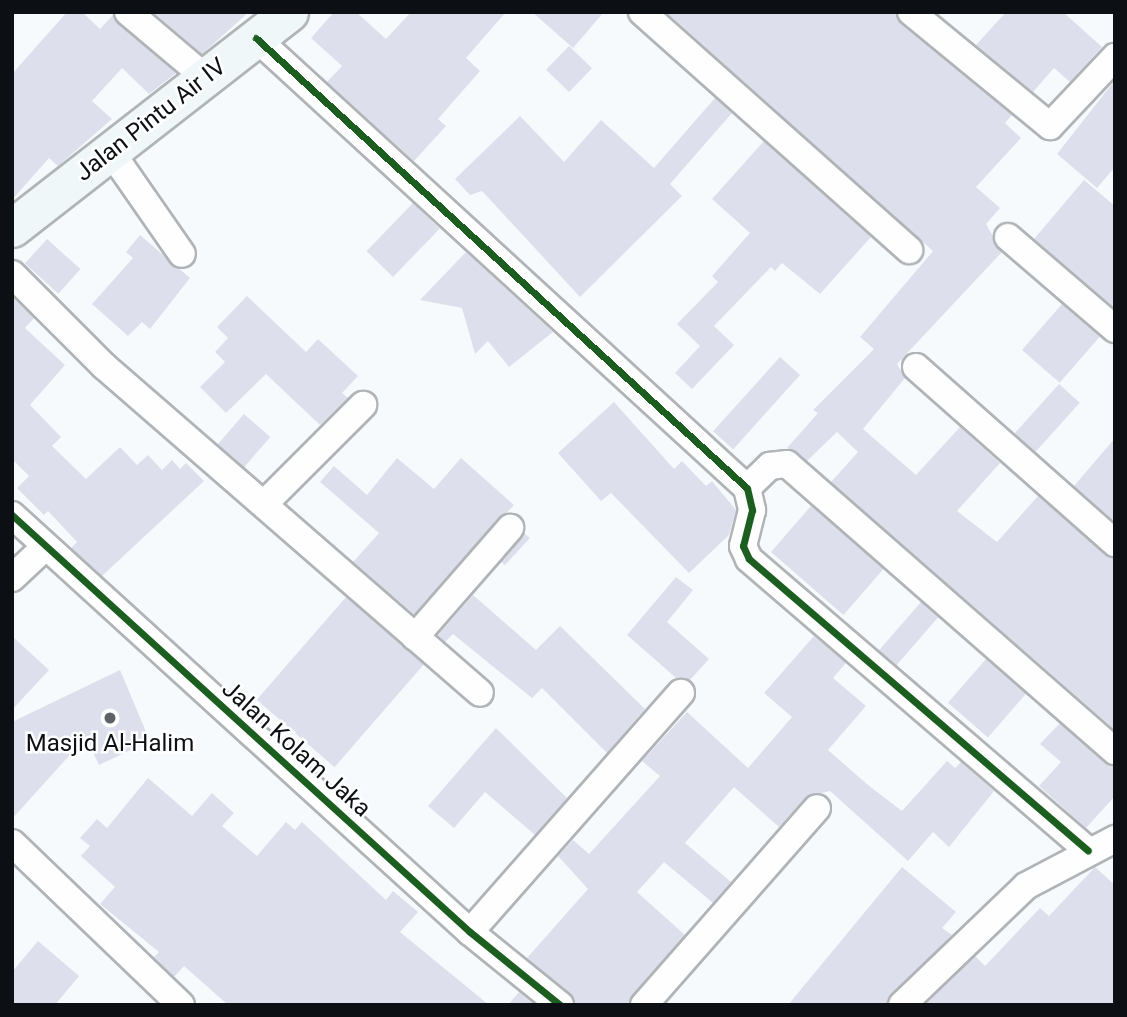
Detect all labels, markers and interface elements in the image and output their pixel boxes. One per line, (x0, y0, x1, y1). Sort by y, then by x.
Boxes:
street label: Jalan Pintu Air IV (70, 52, 232, 188)
street label: Jalan Kolam Jaka (216, 675, 376, 823)
marker: Masjid Al-Halim (102, 710, 118, 726)
place label: Masjid Al-Halim (26, 730, 194, 758)

